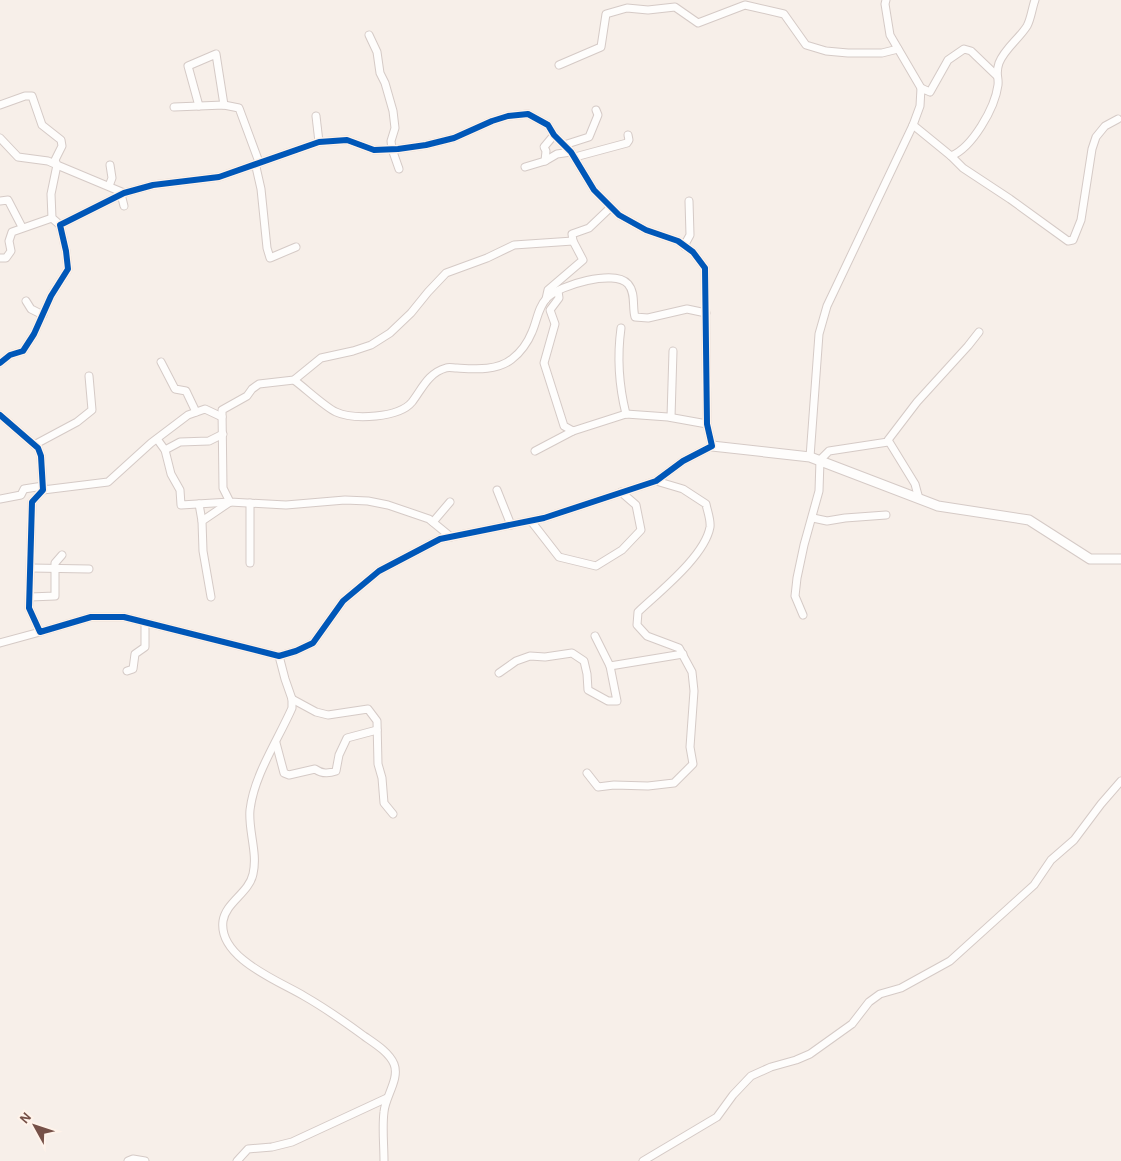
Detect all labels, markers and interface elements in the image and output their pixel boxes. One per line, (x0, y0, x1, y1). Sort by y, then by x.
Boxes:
north arrow (10, 1101, 60, 1151)
text: N (17, 1110, 34, 1127)

